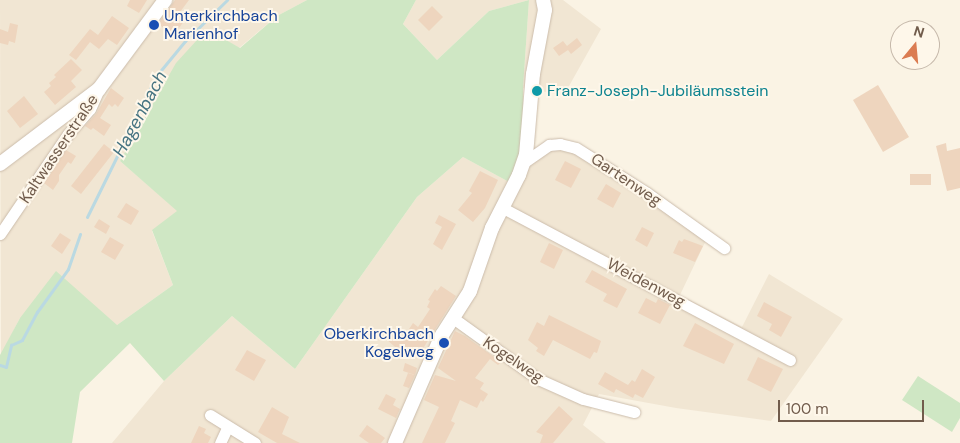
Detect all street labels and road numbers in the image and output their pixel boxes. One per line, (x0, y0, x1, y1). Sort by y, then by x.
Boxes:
street label: Kaltwasserstraße (15, 91, 103, 207)
street label: Gartenweg (587, 149, 665, 211)
street label: Weidenweg (604, 254, 688, 312)
street label: Kogelweg (479, 333, 547, 387)

